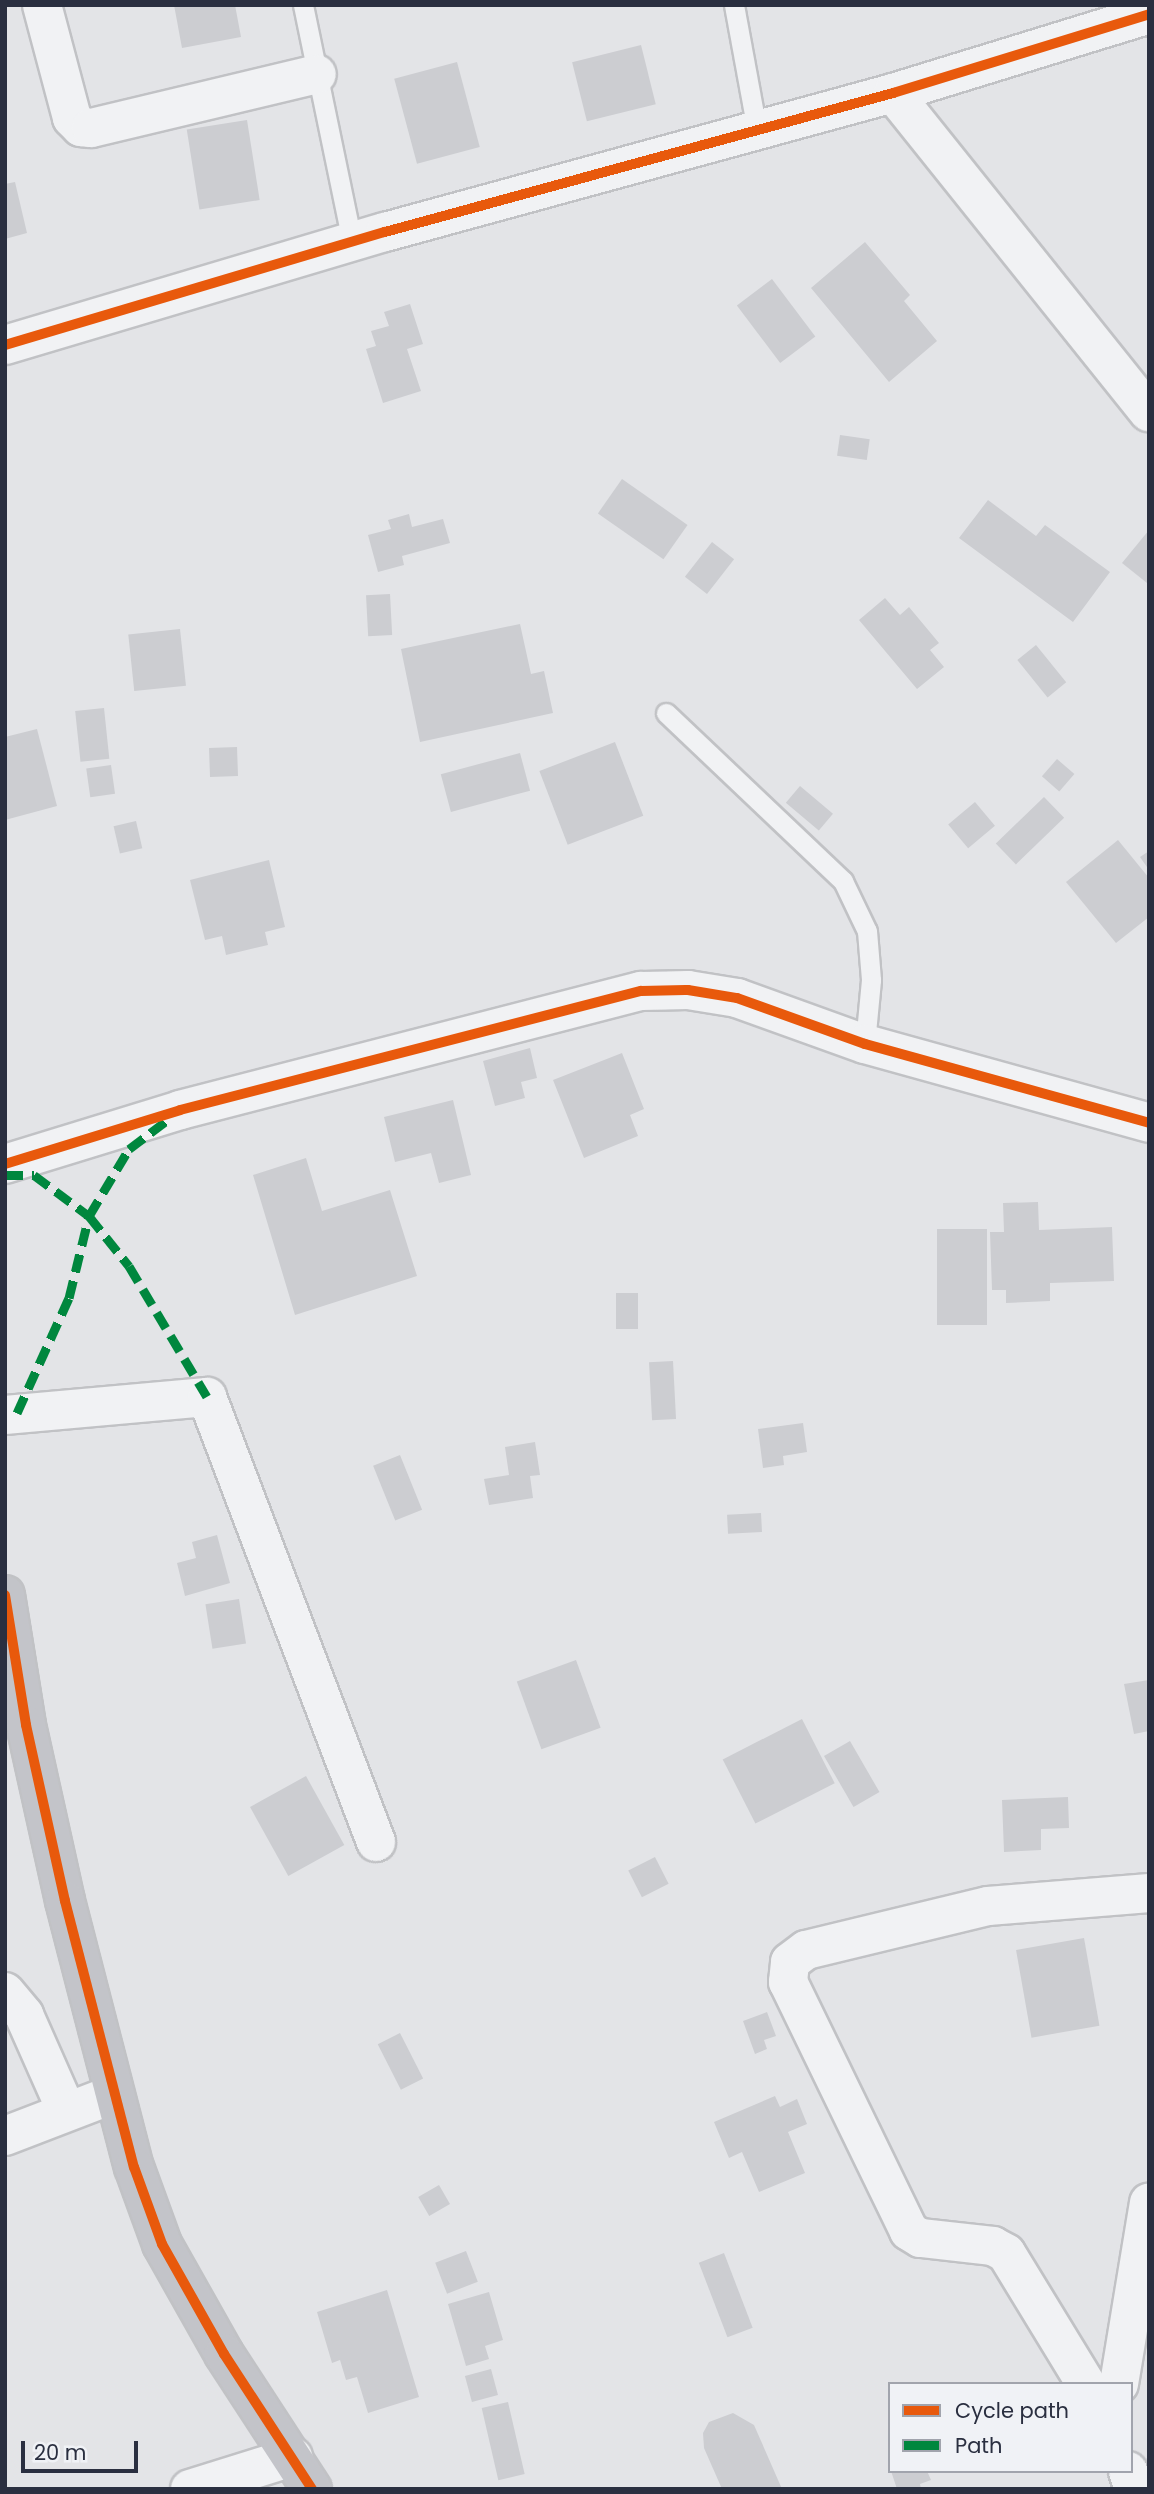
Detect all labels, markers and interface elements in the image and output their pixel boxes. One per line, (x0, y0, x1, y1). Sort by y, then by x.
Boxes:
legend (888, 2382, 1133, 2473)
text: Cycle path (955, 2396, 1069, 2425)
scale bar (24, 2428, 142, 2472)
text: Path (955, 2431, 1002, 2460)
text: 20 m (34, 2438, 87, 2467)

